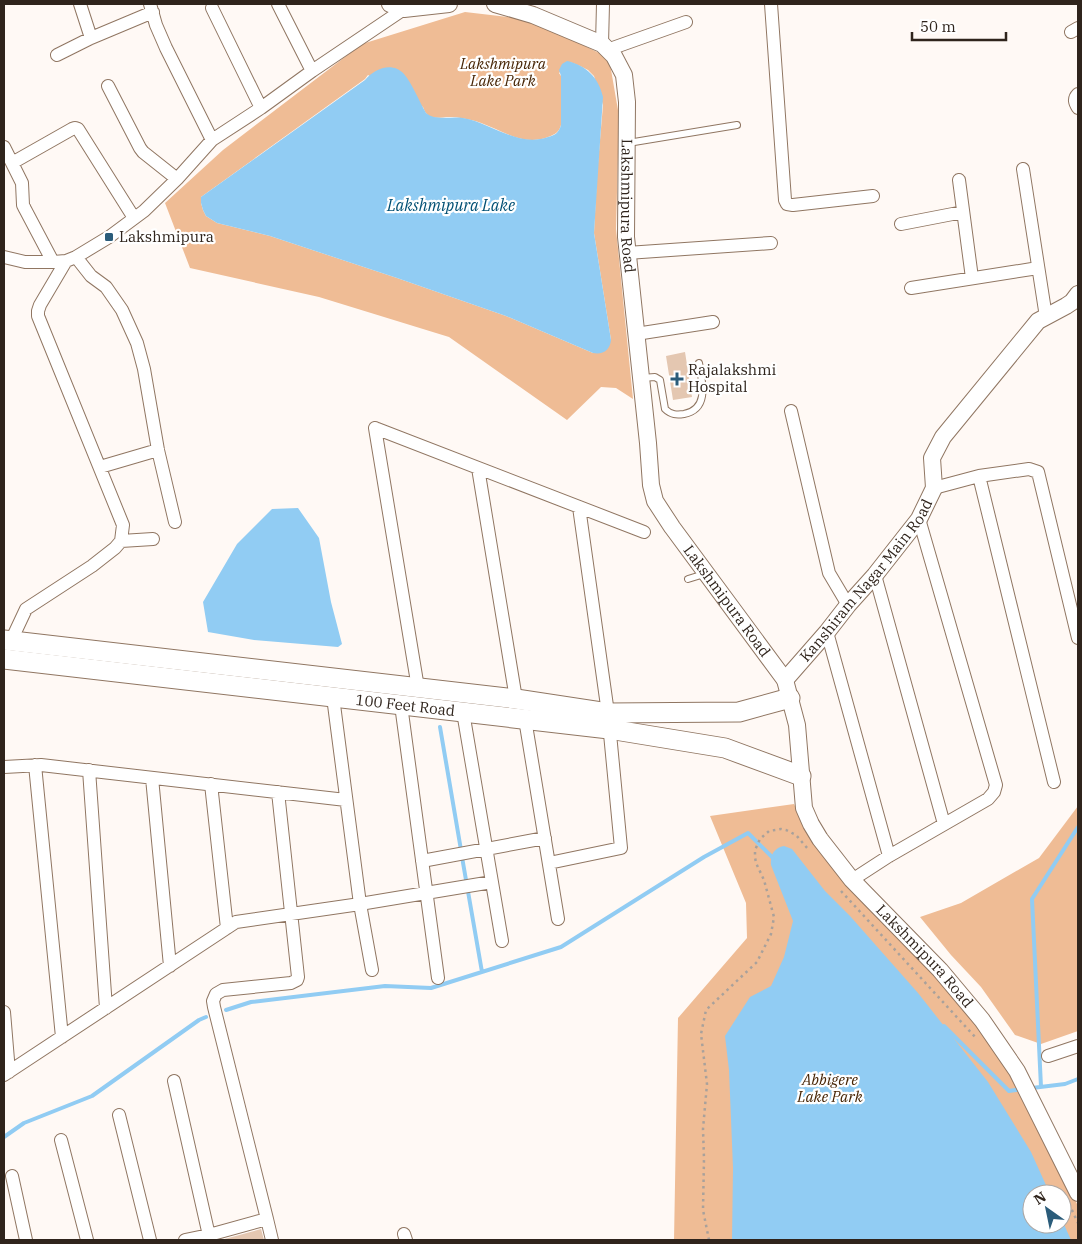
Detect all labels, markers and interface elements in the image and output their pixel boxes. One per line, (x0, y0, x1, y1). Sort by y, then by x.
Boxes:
scale bar (912, 10, 1006, 42)
text: 50 m (920, 17, 956, 36)
park label: Lakshmipura Lake Park (459, 54, 547, 90)
street label: Lakshmipura Road (617, 139, 640, 274)
water label: Lakshmipura Lake (386, 195, 515, 215)
place label: Lakshmipura (119, 227, 214, 246)
marker: Lakshmipura (103, 231, 115, 243)
place label: Rajalakshmi Hospital (688, 360, 776, 396)
marker: Rajalakshmi Hospital (670, 372, 684, 386)
street label: Kanshiram Nagar Main Road (795, 496, 936, 665)
street label: Lakshmipura Road (680, 541, 775, 660)
street label: 100 Feet Road (355, 690, 456, 720)
street label: Lakshmipura Road (872, 900, 977, 1011)
park label: Abbigere Lake Park (796, 1070, 863, 1106)
north arrow (1022, 1184, 1072, 1234)
text: N (1030, 1188, 1049, 1209)

